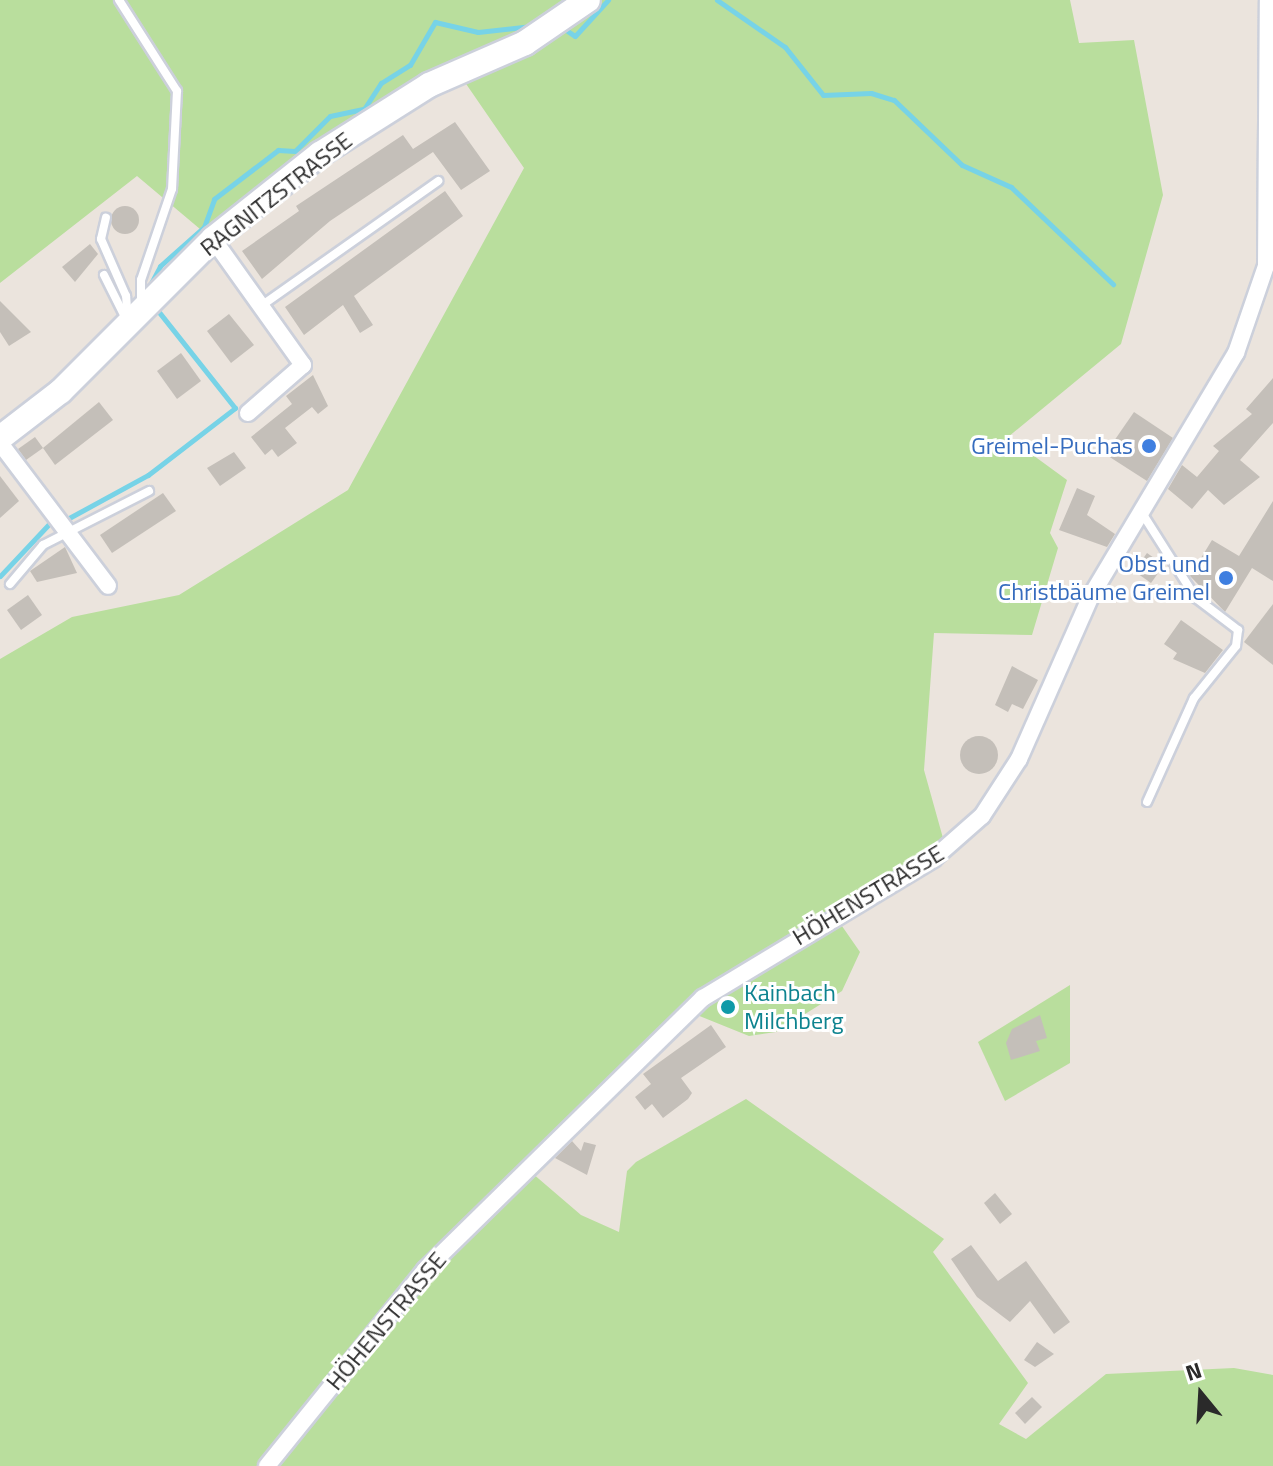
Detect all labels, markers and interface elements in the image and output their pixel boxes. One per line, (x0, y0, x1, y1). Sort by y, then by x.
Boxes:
street label: RAGNITZSTRASSE (194, 126, 358, 262)
place label: Greimel-Puchas (971, 432, 1133, 460)
marker: Greimel-Puchas (1140, 437, 1158, 455)
place label: Obst und Christbäume Greimel (998, 550, 1210, 606)
marker: Obst und Christbäume Greimel (1217, 569, 1235, 587)
street label: HÖHENSTRASSE (787, 839, 949, 951)
place label: Kainbach Milchberg (744, 979, 844, 1035)
marker: Kainbach Milchberg (719, 998, 737, 1016)
street label: HÖHENSTRASSE (320, 1246, 452, 1396)
text: N (1181, 1353, 1206, 1390)
north arrow (1161, 1354, 1241, 1434)

